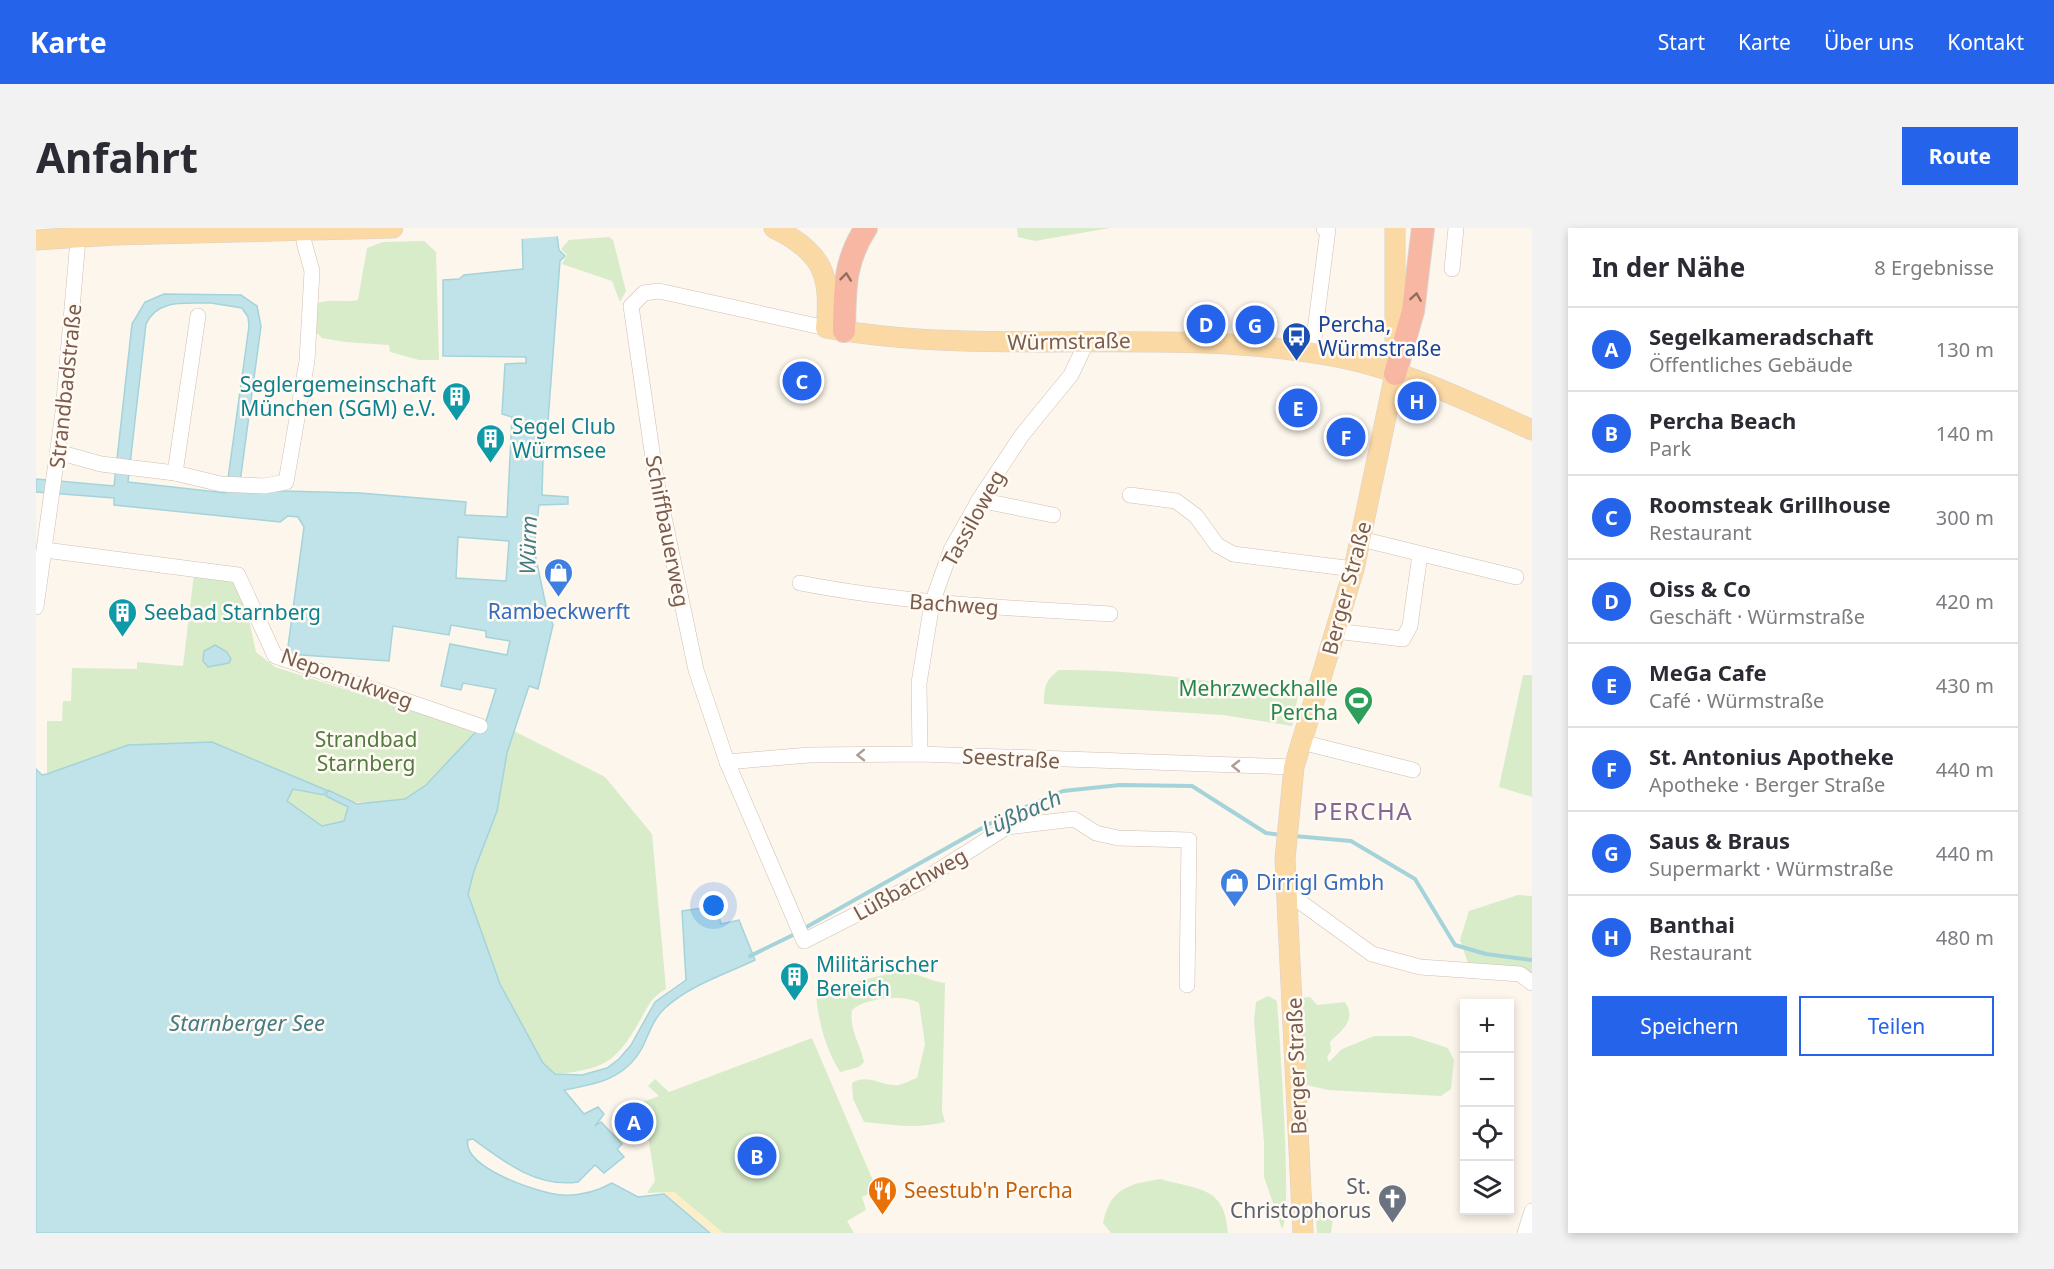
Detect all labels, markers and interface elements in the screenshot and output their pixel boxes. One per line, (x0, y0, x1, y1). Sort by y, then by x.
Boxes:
text: Karte (30, 23, 107, 61)
text: Start (1658, 28, 1705, 56)
text: Karte (1738, 28, 1791, 56)
text: Über uns (1824, 28, 1914, 56)
text: Kontakt (1947, 28, 2024, 56)
button: Route (1902, 127, 2018, 185)
text: Anfahrt (36, 128, 198, 185)
text: In der Nähe (1592, 249, 1745, 285)
text: 8 Ergebnisse (1874, 254, 1994, 281)
one-way arrow (839, 273, 852, 282)
one-way arrow (1409, 292, 1421, 302)
street label: Strandbadstraße (42, 302, 88, 470)
pin: D (1186, 302, 1226, 346)
pin: G (1236, 302, 1274, 348)
place label: Percha, Würmstraße (1318, 310, 1441, 362)
bus stop icon: Percha, Würmstraße (1281, 320, 1313, 362)
text: Segelkameradschaft (1649, 321, 1874, 351)
street label: Würmstraße (1007, 326, 1131, 356)
text: A (1605, 336, 1618, 363)
text: 130 m (1936, 336, 1994, 363)
text: Öffentliches Gebäude (1649, 351, 1853, 378)
pin: C (782, 358, 822, 404)
place label: Seglergemeinschaft München (SGM) e.V. (240, 370, 436, 422)
pin: H (1398, 378, 1436, 423)
building icon: Seglergemeinschaft München (SGM) e.V. (441, 380, 473, 422)
pin: E (1278, 386, 1318, 430)
text: Percha Beach (1649, 405, 1796, 435)
place label: Segel Club Würmsee (512, 412, 616, 464)
pin: F (1326, 414, 1366, 460)
text: B (1605, 420, 1618, 447)
text: 140 m (1936, 420, 1994, 447)
building icon: Segel Club Würmsee (475, 422, 507, 464)
text: Park (1649, 435, 1691, 462)
street label: Schiffbauerweg (640, 453, 696, 609)
street label: Tassiloweg (935, 465, 1011, 571)
text: Roomsteak Grillhouse (1649, 489, 1891, 519)
text: C (1605, 504, 1618, 531)
text: 300 m (1936, 504, 1994, 531)
water label: Würm (511, 515, 543, 575)
street label: Berger Straße (1315, 518, 1377, 658)
text: Restaurant (1649, 519, 1752, 546)
shop icon: Rambeckwerft (543, 556, 575, 598)
text: Oiss & Co (1649, 573, 1751, 603)
street label: Bachweg (908, 587, 1000, 621)
text: D (1604, 588, 1619, 615)
text: 420 m (1936, 588, 1994, 615)
building icon: Seebad Starnberg (107, 596, 139, 638)
place label: Rambeckwerft (488, 597, 631, 625)
place label: Seebad Starnberg (144, 598, 321, 626)
text: Geschäft · Würmstraße (1649, 603, 1865, 630)
street label: Nepomukweg (277, 641, 417, 715)
text: MeGa Cafe (1649, 657, 1767, 687)
text: E (1606, 672, 1617, 699)
text: 430 m (1936, 672, 1994, 699)
place label: Mehrzweckhalle Percha (1179, 674, 1338, 726)
sports icon: Mehrzweckhalle Percha (1343, 684, 1375, 726)
text: Café · Würmstraße (1649, 687, 1824, 714)
park label: Strandbad Starnberg (315, 725, 417, 777)
street label: Seestraße (961, 741, 1061, 775)
text: St. Antonius Apotheke (1649, 741, 1894, 771)
one-way arrow (857, 749, 866, 761)
text: F (1606, 756, 1617, 783)
text: 440 m (1936, 756, 1994, 783)
one-way arrow (1231, 759, 1240, 772)
text: Apotheke · Berger Straße (1649, 771, 1885, 798)
water label: Lüßbach (977, 781, 1065, 843)
district label: PERCHA (1313, 794, 1413, 827)
text: Saus & Braus (1649, 825, 1790, 855)
text: G (1604, 840, 1619, 867)
text: 440 m (1936, 840, 1994, 867)
street label: Lüßbachweg (848, 841, 972, 927)
text: Supermarkt · Würmstraße (1649, 855, 1894, 882)
shop icon: Dirrigl Gmbh (1219, 866, 1251, 908)
place label: Dirrigl Gmbh (1256, 868, 1384, 896)
your location (699, 891, 728, 920)
text: Banthai (1649, 909, 1735, 939)
text: H (1604, 924, 1619, 951)
text: 480 m (1936, 924, 1994, 951)
text: Restaurant (1649, 939, 1752, 966)
place label: Militärischer Bereich (816, 950, 939, 1002)
building icon: Militärischer Bereich (779, 960, 811, 1002)
button: Speichern (1592, 996, 1787, 1056)
button: Teilen (1799, 996, 1994, 1056)
street label: Berger Straße (1280, 997, 1312, 1135)
map controls (1460, 999, 1514, 1215)
button: + (1460, 999, 1514, 1053)
water label: Starnberger See (169, 1007, 325, 1037)
button: − (1460, 1053, 1514, 1107)
pin: A (614, 1100, 654, 1144)
button: locate (1460, 1107, 1514, 1161)
pin: B (738, 1134, 776, 1178)
button: layers (1460, 1161, 1514, 1215)
place label: St. Christophorus (1230, 1172, 1371, 1224)
restaurant icon: Seestub'n Percha (867, 1174, 899, 1216)
place label: Seestub'n Percha (904, 1176, 1073, 1204)
church icon: St. Christophorus (1376, 1182, 1408, 1224)

